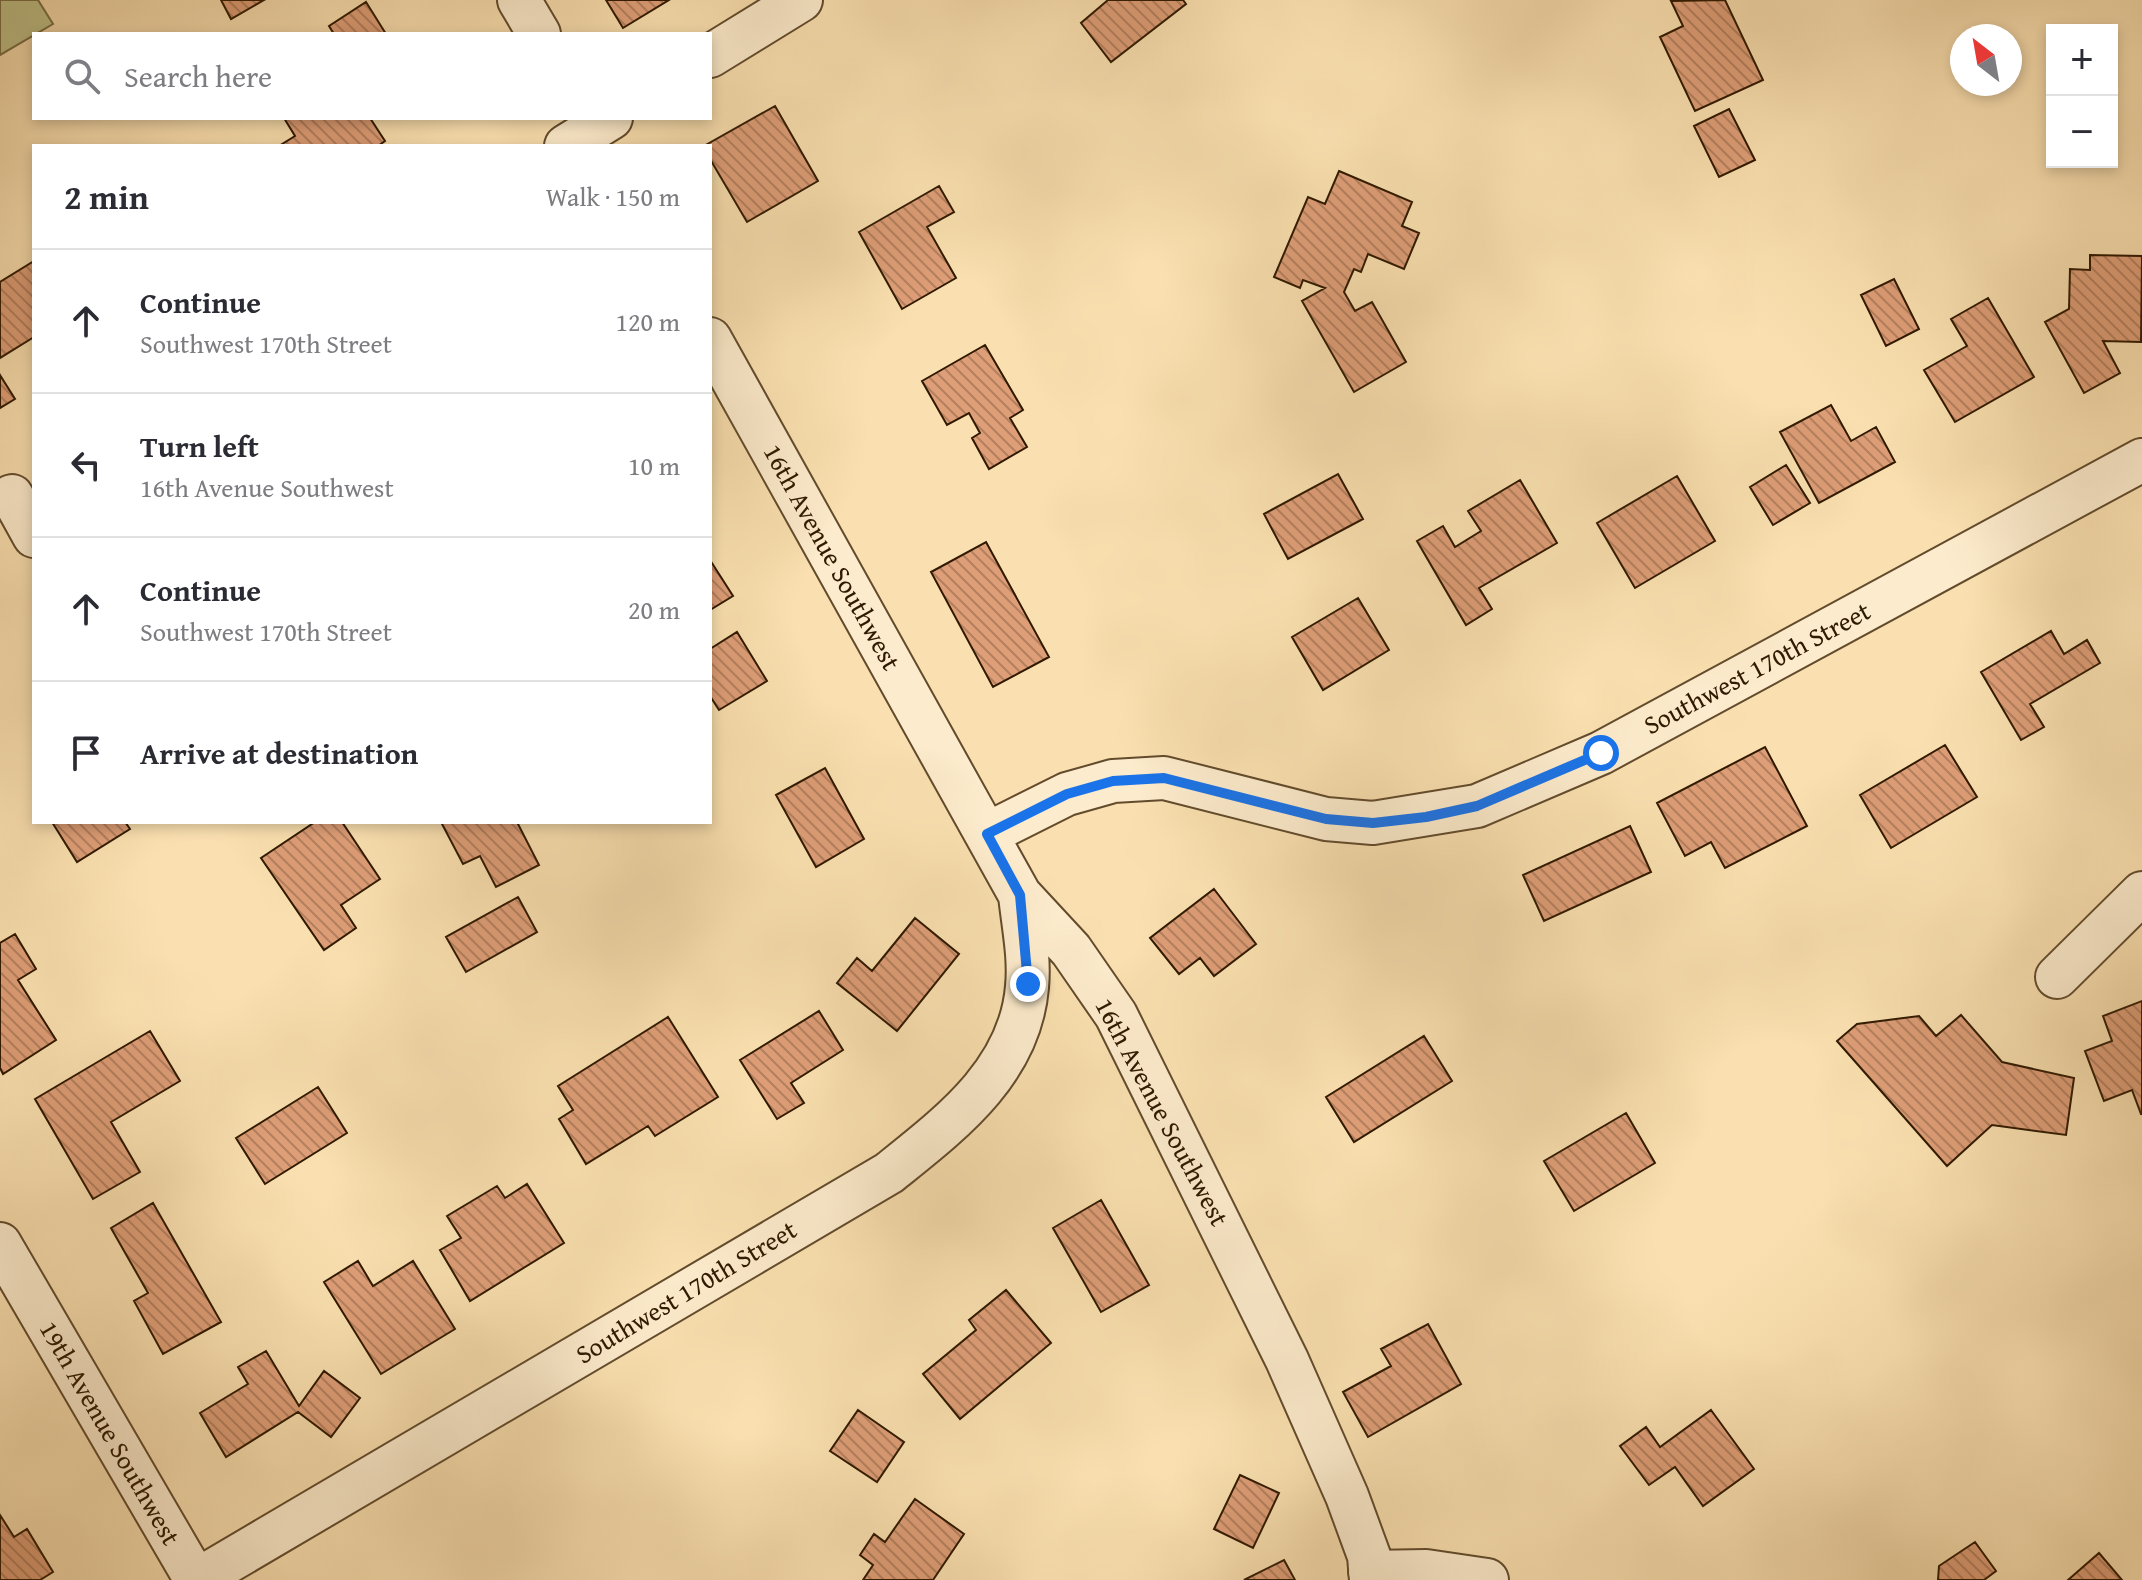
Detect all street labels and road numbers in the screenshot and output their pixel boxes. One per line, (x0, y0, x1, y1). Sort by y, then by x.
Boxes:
street label: 16th Avenue Southwest (754, 436, 911, 677)
street label: Southwest 170th Street (1636, 591, 1877, 744)
street label: 16th Avenue Southwest (1086, 991, 1239, 1233)
street label: Southwest 170th Street (568, 1210, 804, 1373)
street label: 19th Avenue Southwest (30, 1313, 191, 1552)

